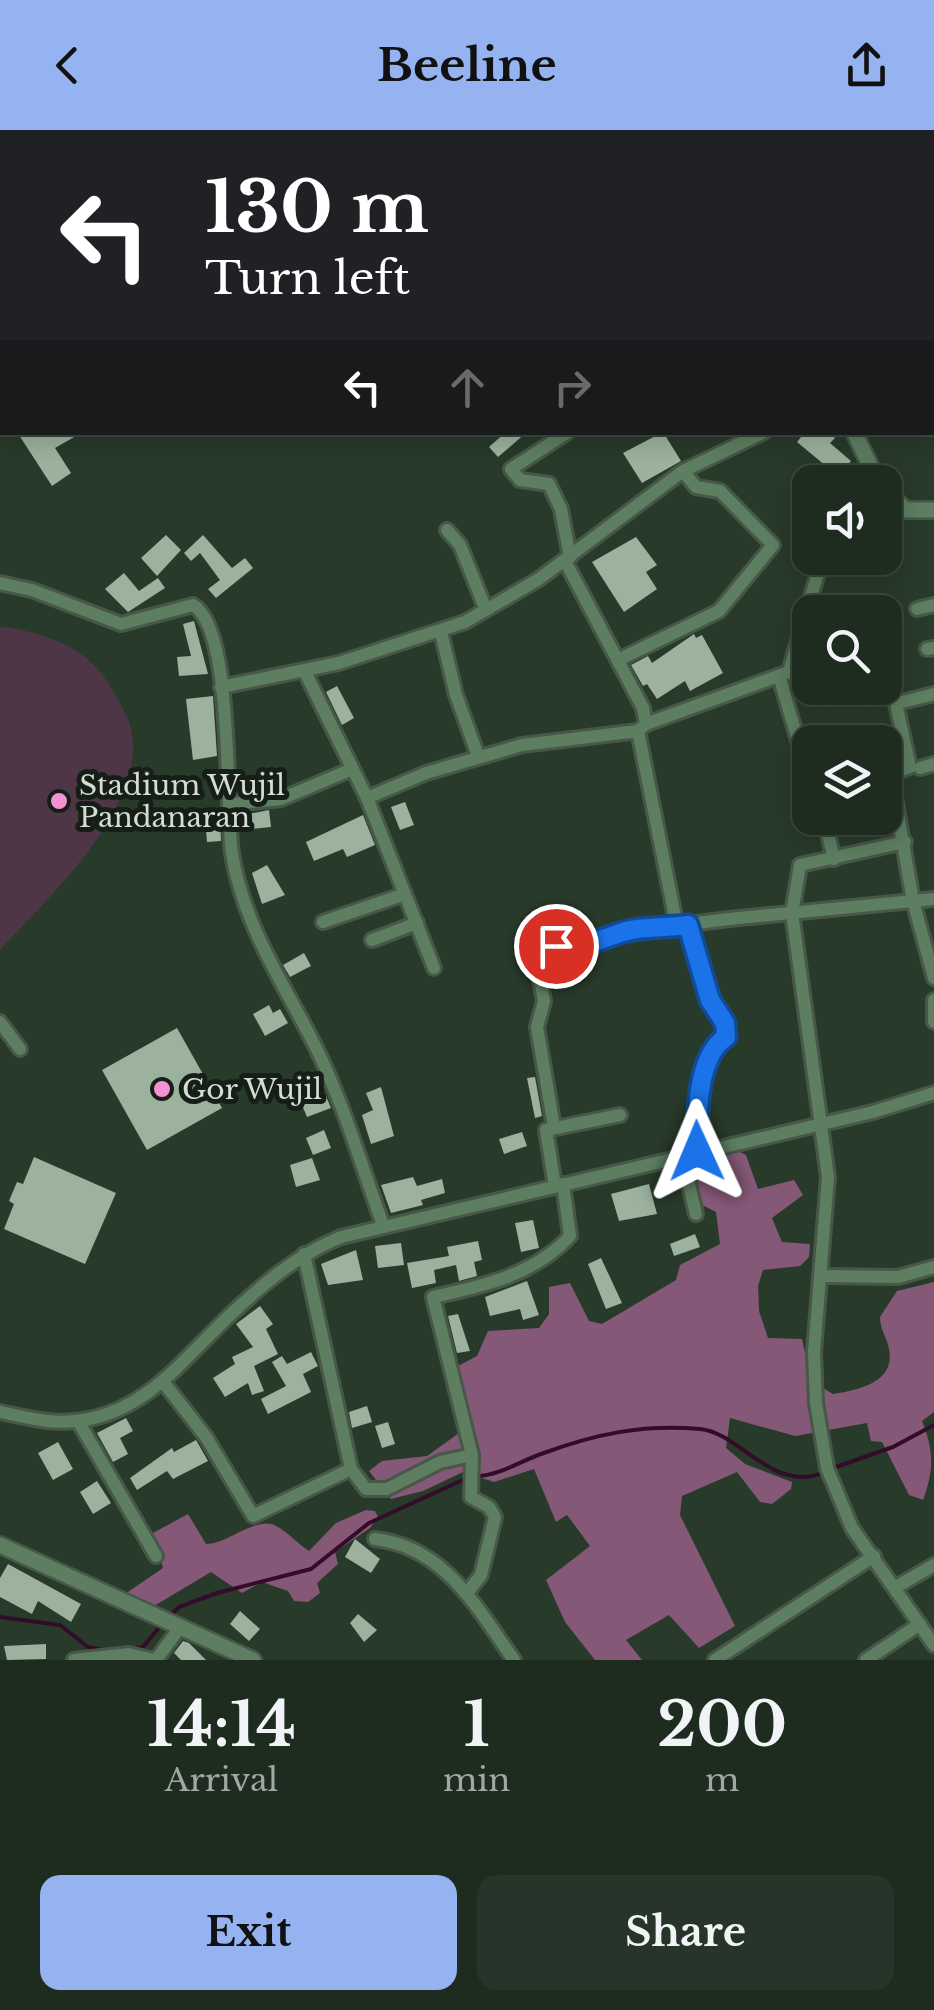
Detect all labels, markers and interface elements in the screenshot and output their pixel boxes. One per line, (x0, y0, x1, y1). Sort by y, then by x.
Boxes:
text: Beeline (377, 37, 557, 93)
icon: back (40, 38, 95, 93)
icon: share (839, 38, 894, 93)
text: 130 m (205, 164, 429, 251)
icon: left (40, 170, 170, 300)
text: Turn left (205, 250, 410, 306)
icon: left (335, 360, 390, 415)
icon: ahead (440, 360, 495, 415)
icon: right (545, 360, 600, 415)
map controls (792, 465, 902, 835)
button: sound (792, 465, 902, 575)
button: search (792, 595, 902, 705)
button: layers (792, 725, 902, 835)
place label: Stadium Wujil Pandanaran (79, 768, 285, 835)
marker: Stadium Wujil Pandanaran (48, 790, 70, 812)
pin (514, 904, 599, 989)
icon: arrive (529, 919, 584, 974)
place label: Gor Wujil (182, 1072, 322, 1107)
marker: Gor Wujil (151, 1078, 173, 1100)
position arrow (645, 1099, 749, 1203)
text: 14:14 (147, 1688, 296, 1762)
text: 1 (464, 1688, 490, 1762)
text: 200 (657, 1688, 787, 1762)
text: Arrival (165, 1760, 278, 1800)
text: min (443, 1760, 510, 1800)
text: m (705, 1760, 739, 1800)
button: Exit (40, 1875, 457, 1990)
button: Share (477, 1875, 894, 1990)

